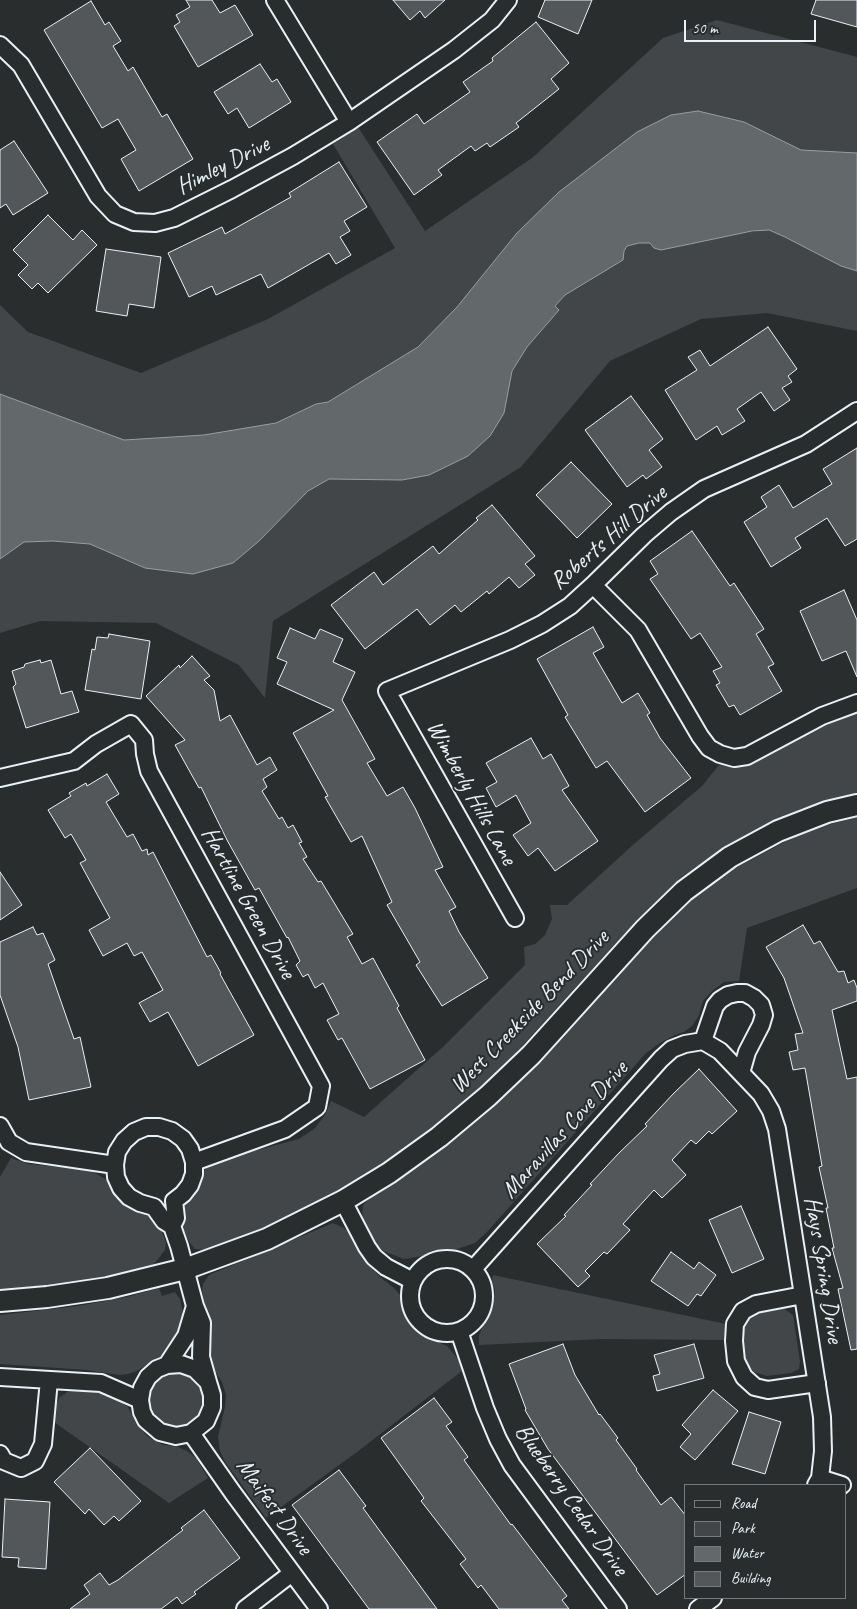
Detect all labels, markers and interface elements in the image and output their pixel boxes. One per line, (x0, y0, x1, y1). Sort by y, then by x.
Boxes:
scale bar (687, 10, 820, 42)
text: 50 m (692, 19, 718, 38)
street label: Himley Drive (172, 130, 274, 202)
street label: Roberts Hill Drive (545, 480, 673, 596)
street label: Wimberly Hills Lane (419, 716, 523, 870)
street label: Hartline Green Drive (194, 822, 302, 984)
street label: West Creekside Bend Drive (444, 924, 616, 1100)
street label: Maravillas Cove Drive (496, 1055, 634, 1205)
street label: Hays Spring Drive (797, 1195, 849, 1345)
street label: Blueberry Cedar Drive (508, 1419, 634, 1581)
street label: Maifest Drive (229, 1453, 319, 1561)
legend (684, 1484, 847, 1599)
text: Road (731, 1494, 756, 1513)
text: Park (731, 1519, 755, 1538)
text: Water (731, 1544, 764, 1563)
text: Building (731, 1569, 770, 1588)

